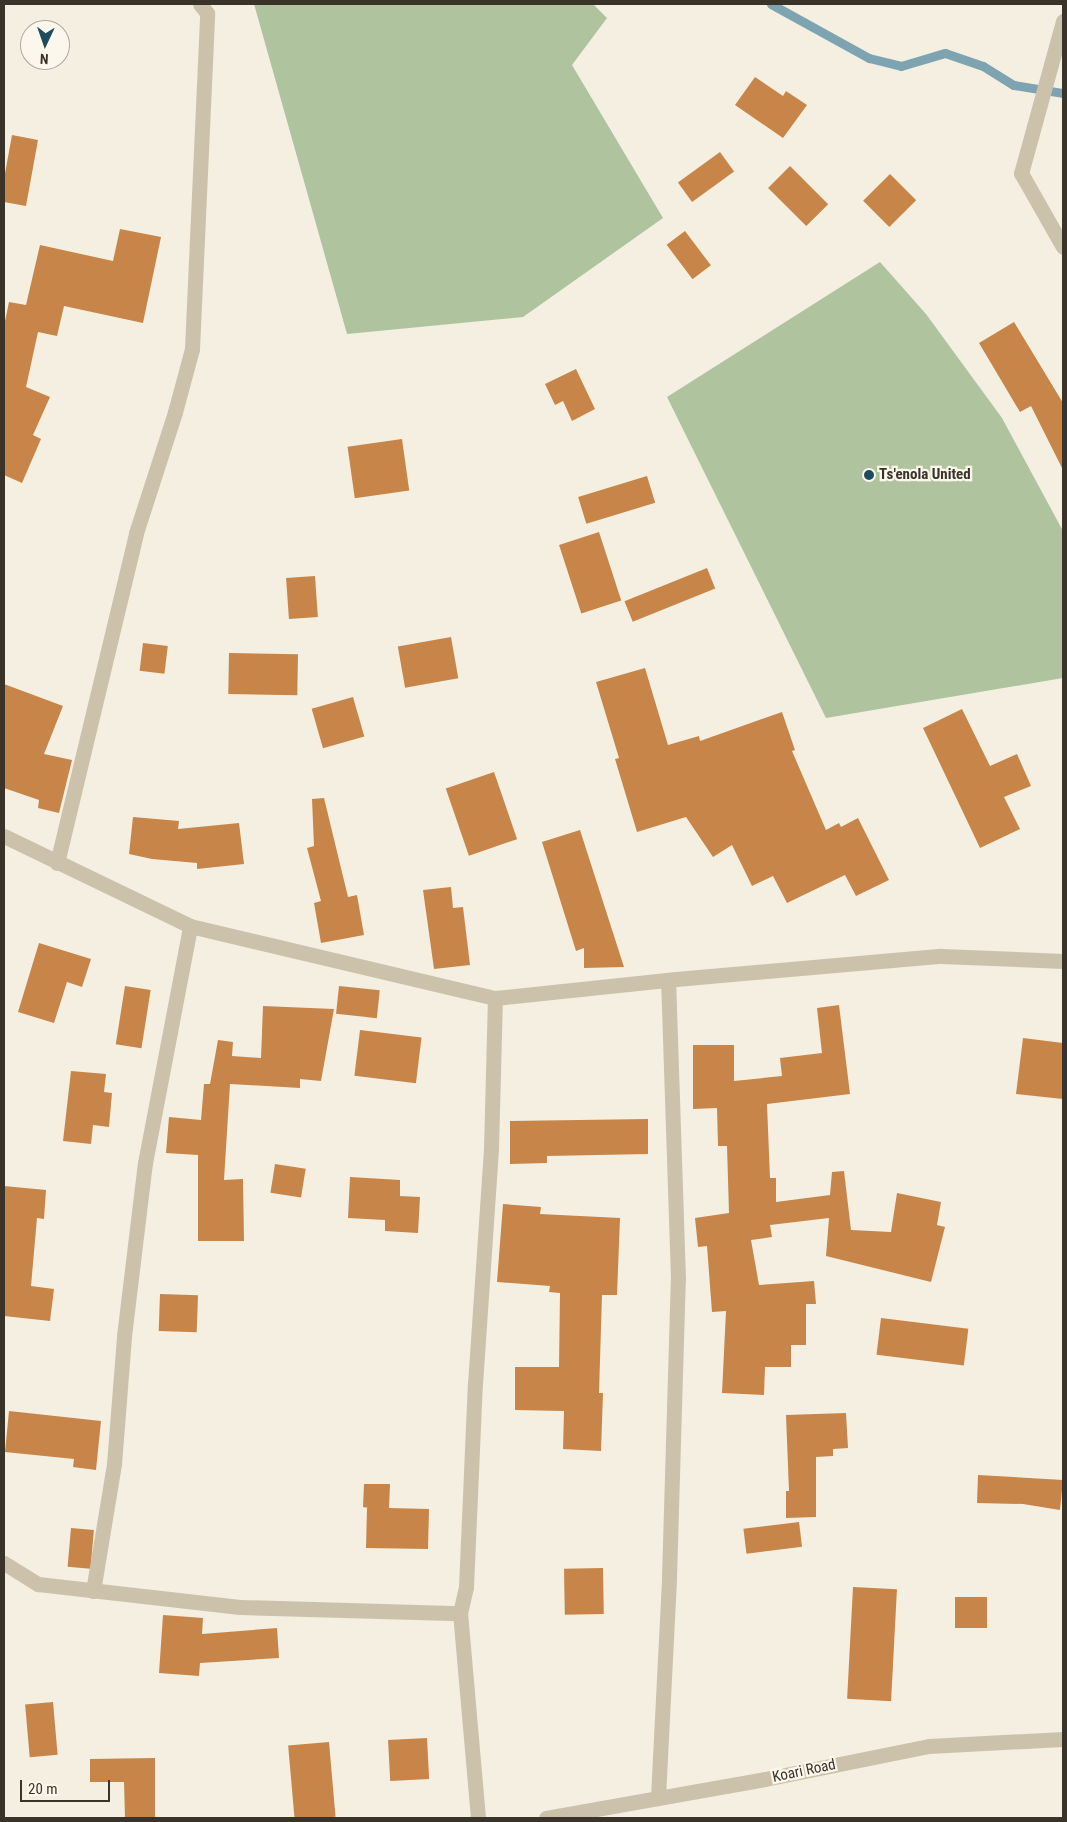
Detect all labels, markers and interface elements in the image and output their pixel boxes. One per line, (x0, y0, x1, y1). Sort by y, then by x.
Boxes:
north arrow (20, 20, 70, 70)
text: N (40, 51, 49, 67)
place label: Ts'enola United (879, 466, 971, 484)
marker: Ts'enola United (863, 469, 875, 481)
street label: Koari Road (771, 1756, 837, 1786)
scale bar (22, 1770, 112, 1802)
text: 20 m (28, 1780, 58, 1798)

